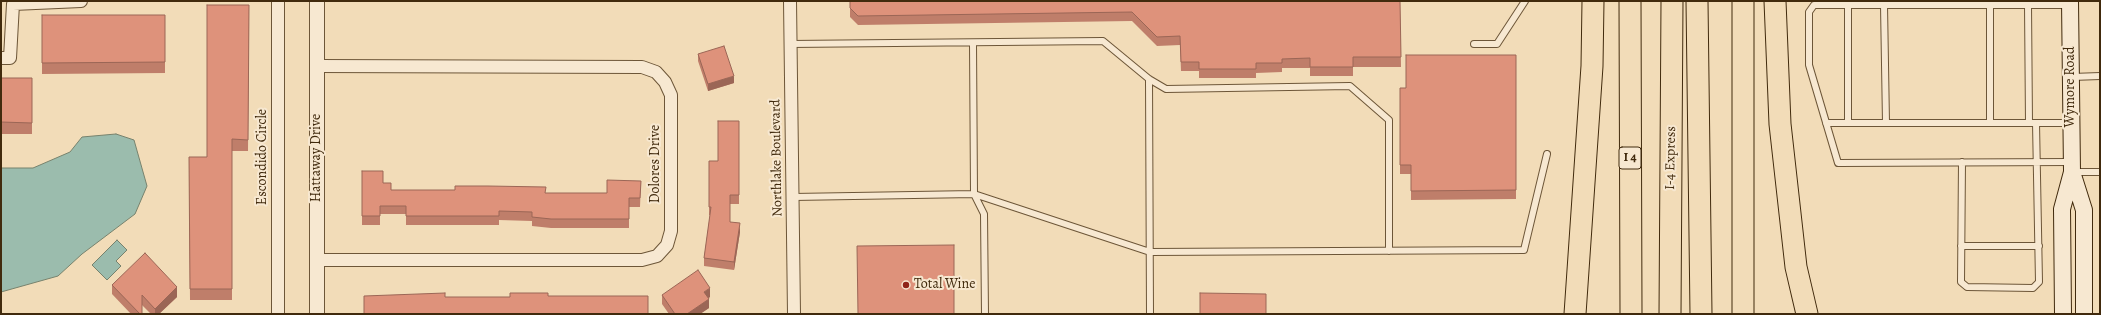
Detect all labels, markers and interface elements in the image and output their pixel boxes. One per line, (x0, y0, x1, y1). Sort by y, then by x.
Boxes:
street label: Wymore Road (2063, 47, 2079, 127)
street label: Northlake Boulevard (768, 99, 786, 217)
street label: Escondido Circle (255, 109, 271, 205)
street label: Hattaway Drive (309, 114, 325, 202)
street label: Dolores Drive (648, 125, 664, 203)
street label: I-4 Express (1662, 126, 1680, 190)
road number: I 4 (1619, 147, 1641, 169)
place label: Total Wine (914, 277, 975, 293)
marker: Total Wine (901, 280, 911, 290)

